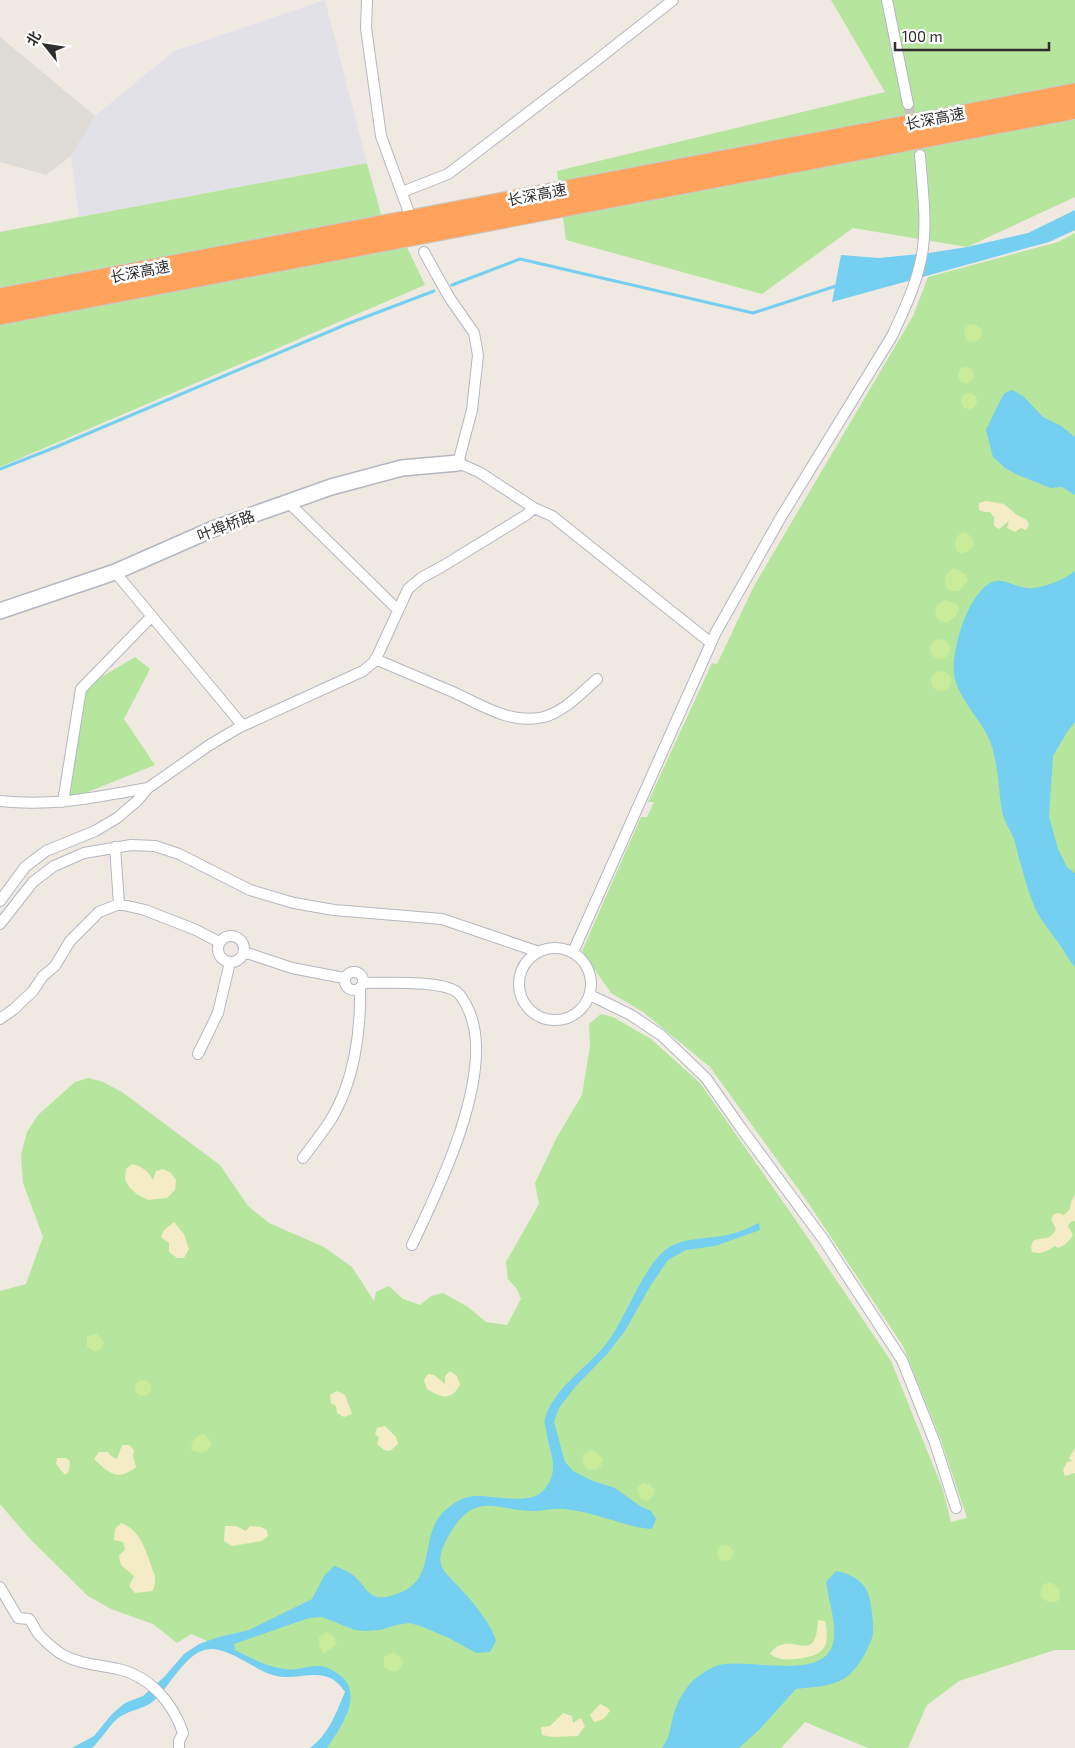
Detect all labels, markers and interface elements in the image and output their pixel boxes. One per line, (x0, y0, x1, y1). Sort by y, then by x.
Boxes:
north arrow (20, 20, 70, 70)
scale bar (895, 20, 1049, 52)
text: 100 m (902, 27, 943, 45)
text: 北 (22, 28, 44, 49)
street label: 长深高速 (904, 103, 966, 133)
street label: 长深高速 (506, 179, 568, 209)
street label: 长深高速 (109, 256, 171, 286)
street label: 叶埠桥路 (194, 506, 257, 544)

